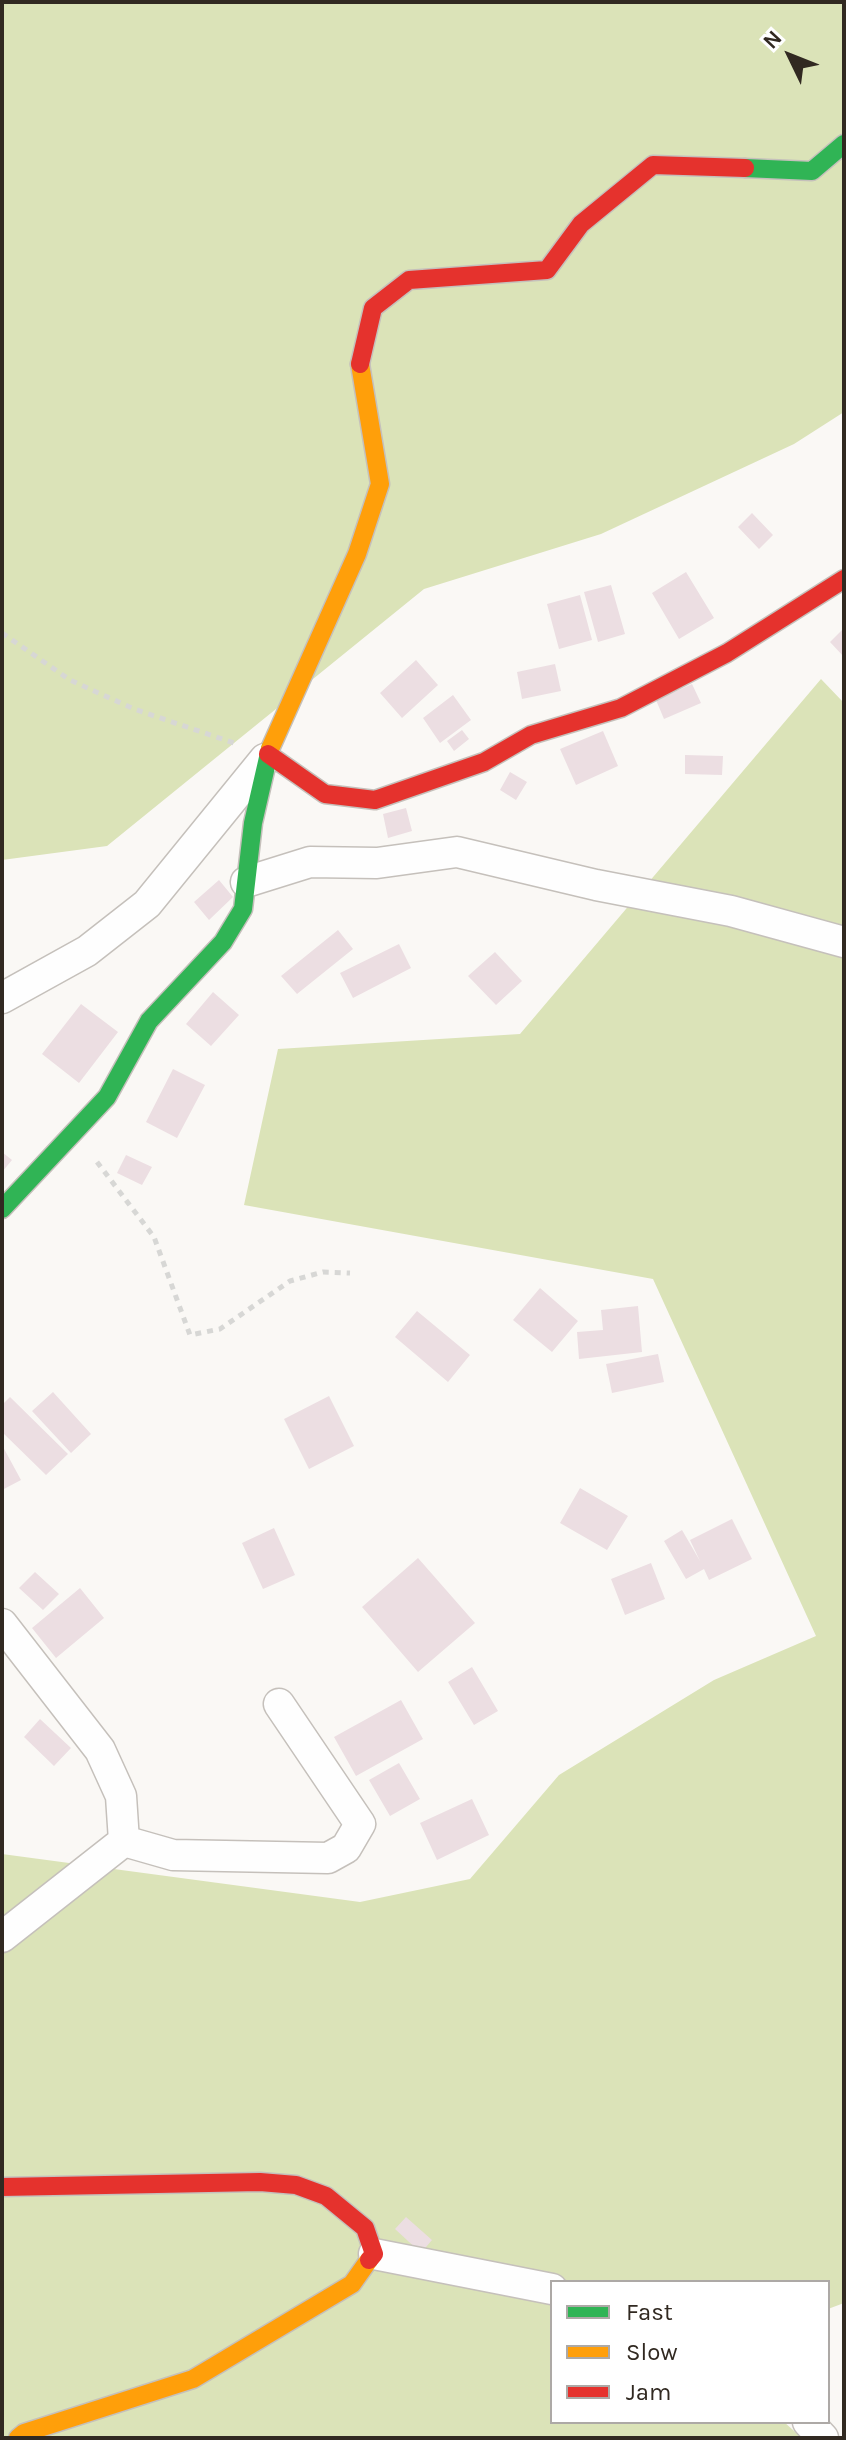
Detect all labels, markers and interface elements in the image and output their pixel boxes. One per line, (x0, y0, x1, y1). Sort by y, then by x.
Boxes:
north arrow (750, 16, 830, 96)
text: N (758, 25, 787, 54)
legend (550, 2280, 830, 2424)
text: Fast (626, 2298, 673, 2326)
text: Slow (626, 2338, 678, 2366)
text: Jam (626, 2378, 671, 2406)

